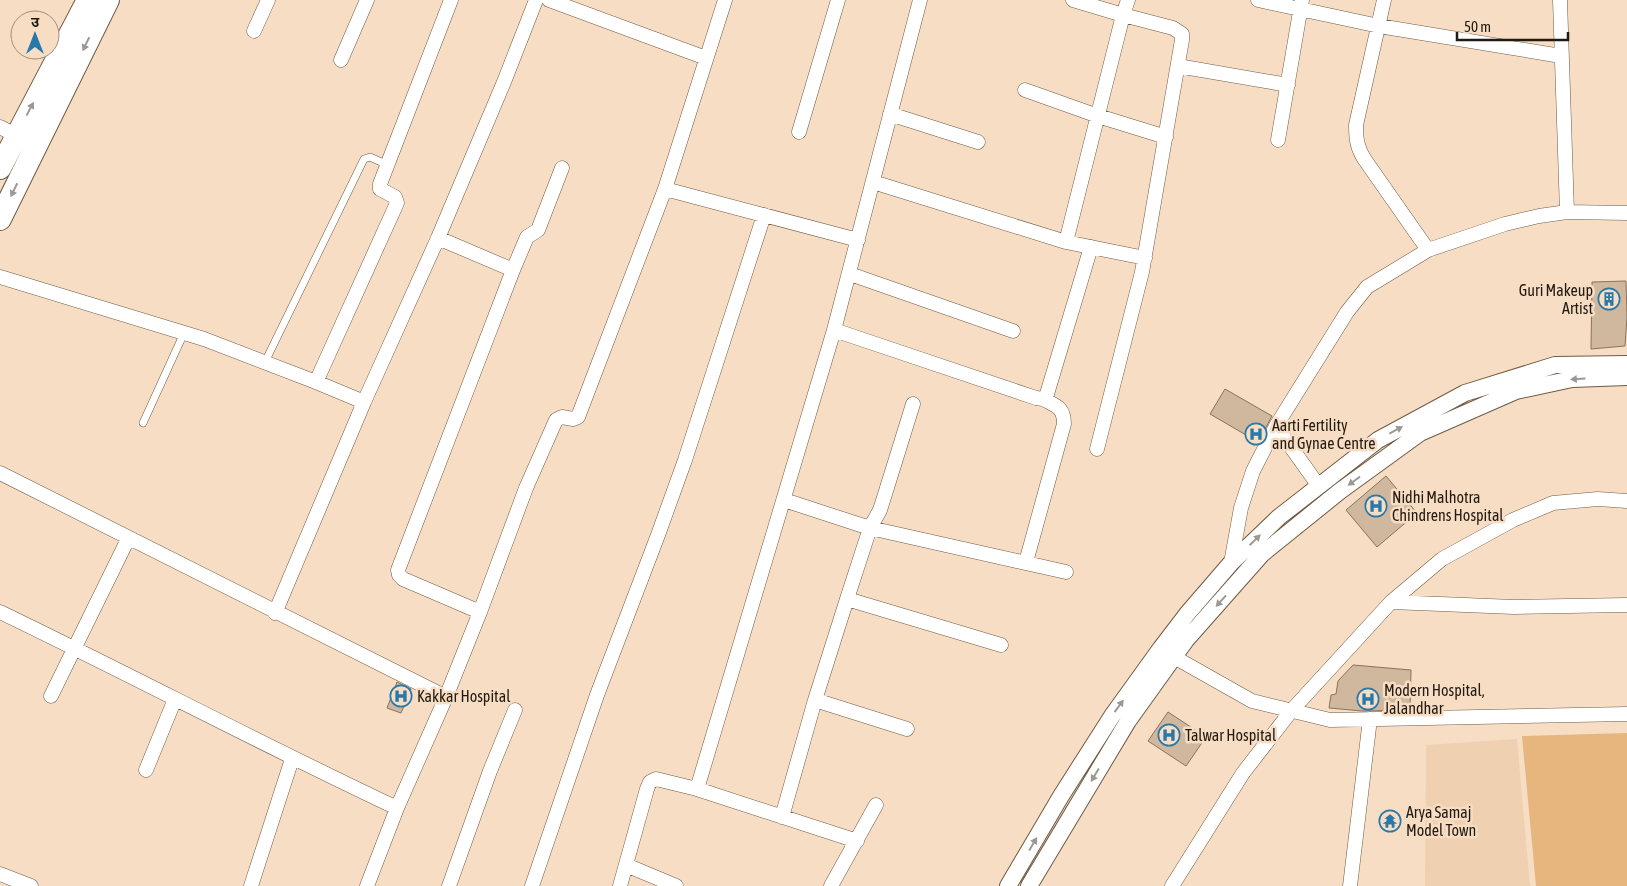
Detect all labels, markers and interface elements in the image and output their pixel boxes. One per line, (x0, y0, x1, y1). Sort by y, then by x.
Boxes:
north arrow (10, 10, 60, 60)
scale bar (1457, 10, 1568, 42)
text: उ (31, 14, 40, 30)
text: 50 m (1464, 18, 1491, 35)
one-way arrow (82, 37, 90, 51)
one-way arrow (26, 102, 34, 117)
one-way arrow (10, 182, 19, 197)
place label: Guri Makeup Artist (1519, 281, 1593, 317)
building icon: Guri Makeup Artist (1597, 287, 1621, 311)
one-way arrow (1570, 375, 1586, 383)
place label: Aarti Fertility and Gynae Centre (1272, 416, 1376, 453)
hospital icon: Aarti Fertility and Gynae Centre (1244, 422, 1268, 446)
one-way arrow (1389, 426, 1404, 434)
one-way arrow (1347, 476, 1361, 486)
place label: Nidhi Malhotra Chindrens Hospital (1392, 488, 1504, 525)
hospital icon: Nidhi Malhotra Chindrens Hospital (1364, 494, 1388, 518)
one-way arrow (1248, 534, 1260, 546)
one-way arrow (1215, 595, 1226, 608)
place label: Modern Hospital, Jalandhar (1384, 681, 1485, 717)
hospital icon: Kakkar Hospital (389, 684, 413, 708)
place label: Kakkar Hospital (417, 687, 511, 706)
hospital icon: Modern Hospital, Jalandhar (1356, 687, 1380, 711)
one-way arrow (1114, 699, 1124, 713)
hospital icon: Talwar Hospital (1157, 723, 1181, 747)
place label: Talwar Hospital (1185, 726, 1277, 745)
one-way arrow (1091, 769, 1100, 782)
place label: Arya Samaj Model Town (1406, 803, 1476, 839)
temple icon: Arya Samaj Model Town (1378, 809, 1402, 833)
one-way arrow (1028, 838, 1037, 851)

